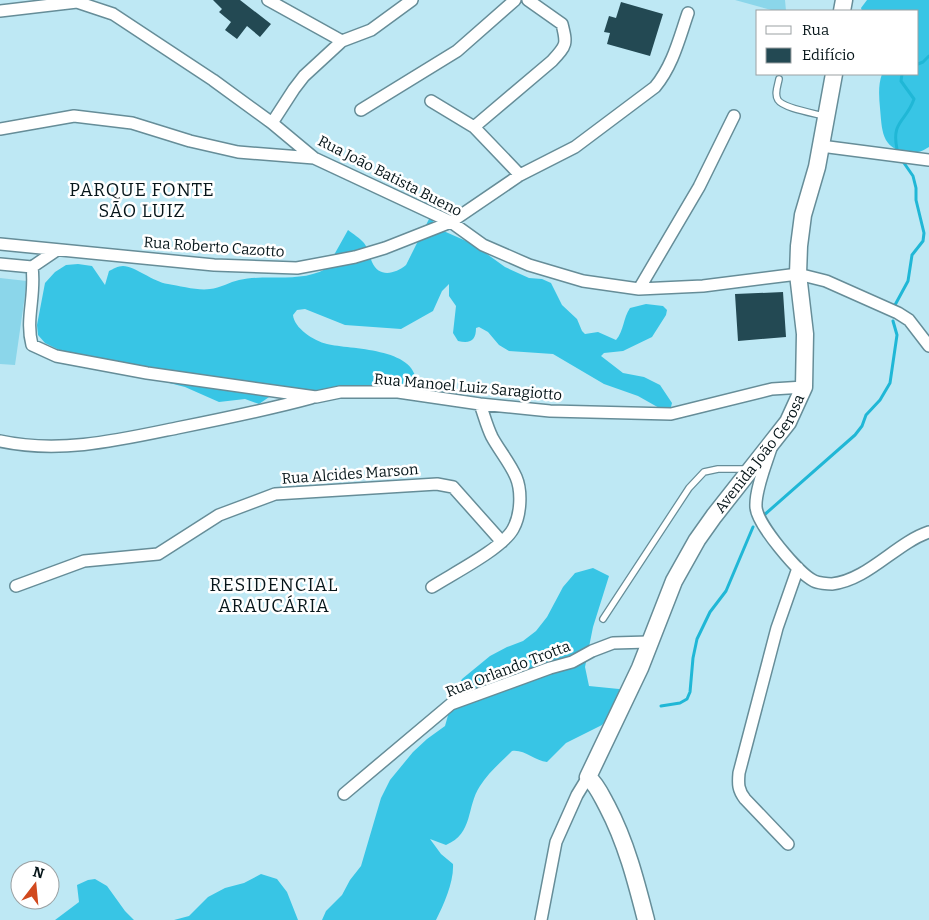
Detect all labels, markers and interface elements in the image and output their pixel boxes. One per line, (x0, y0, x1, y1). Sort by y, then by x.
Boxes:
legend (756, 10, 919, 75)
text: Rua (802, 21, 829, 39)
text: Edifício (802, 46, 855, 64)
street label: Rua João Batista Bueno (315, 132, 465, 220)
district label: PARQUE FONTE SÃO LUIZ (69, 179, 215, 222)
street label: Rua Roberto Cazotto (143, 233, 285, 261)
street label: Rua Manoel Luiz Saragiotto (373, 370, 563, 404)
street label: Avenida João Gerosa (711, 392, 808, 516)
street label: Rua Alcides Marson (281, 460, 420, 488)
district label: RESIDENCIAL ARAUCÁRIA (210, 574, 338, 617)
street label: Rua Orlando Trotta (443, 637, 573, 701)
north arrow (10, 860, 60, 910)
text: N (31, 863, 46, 883)

